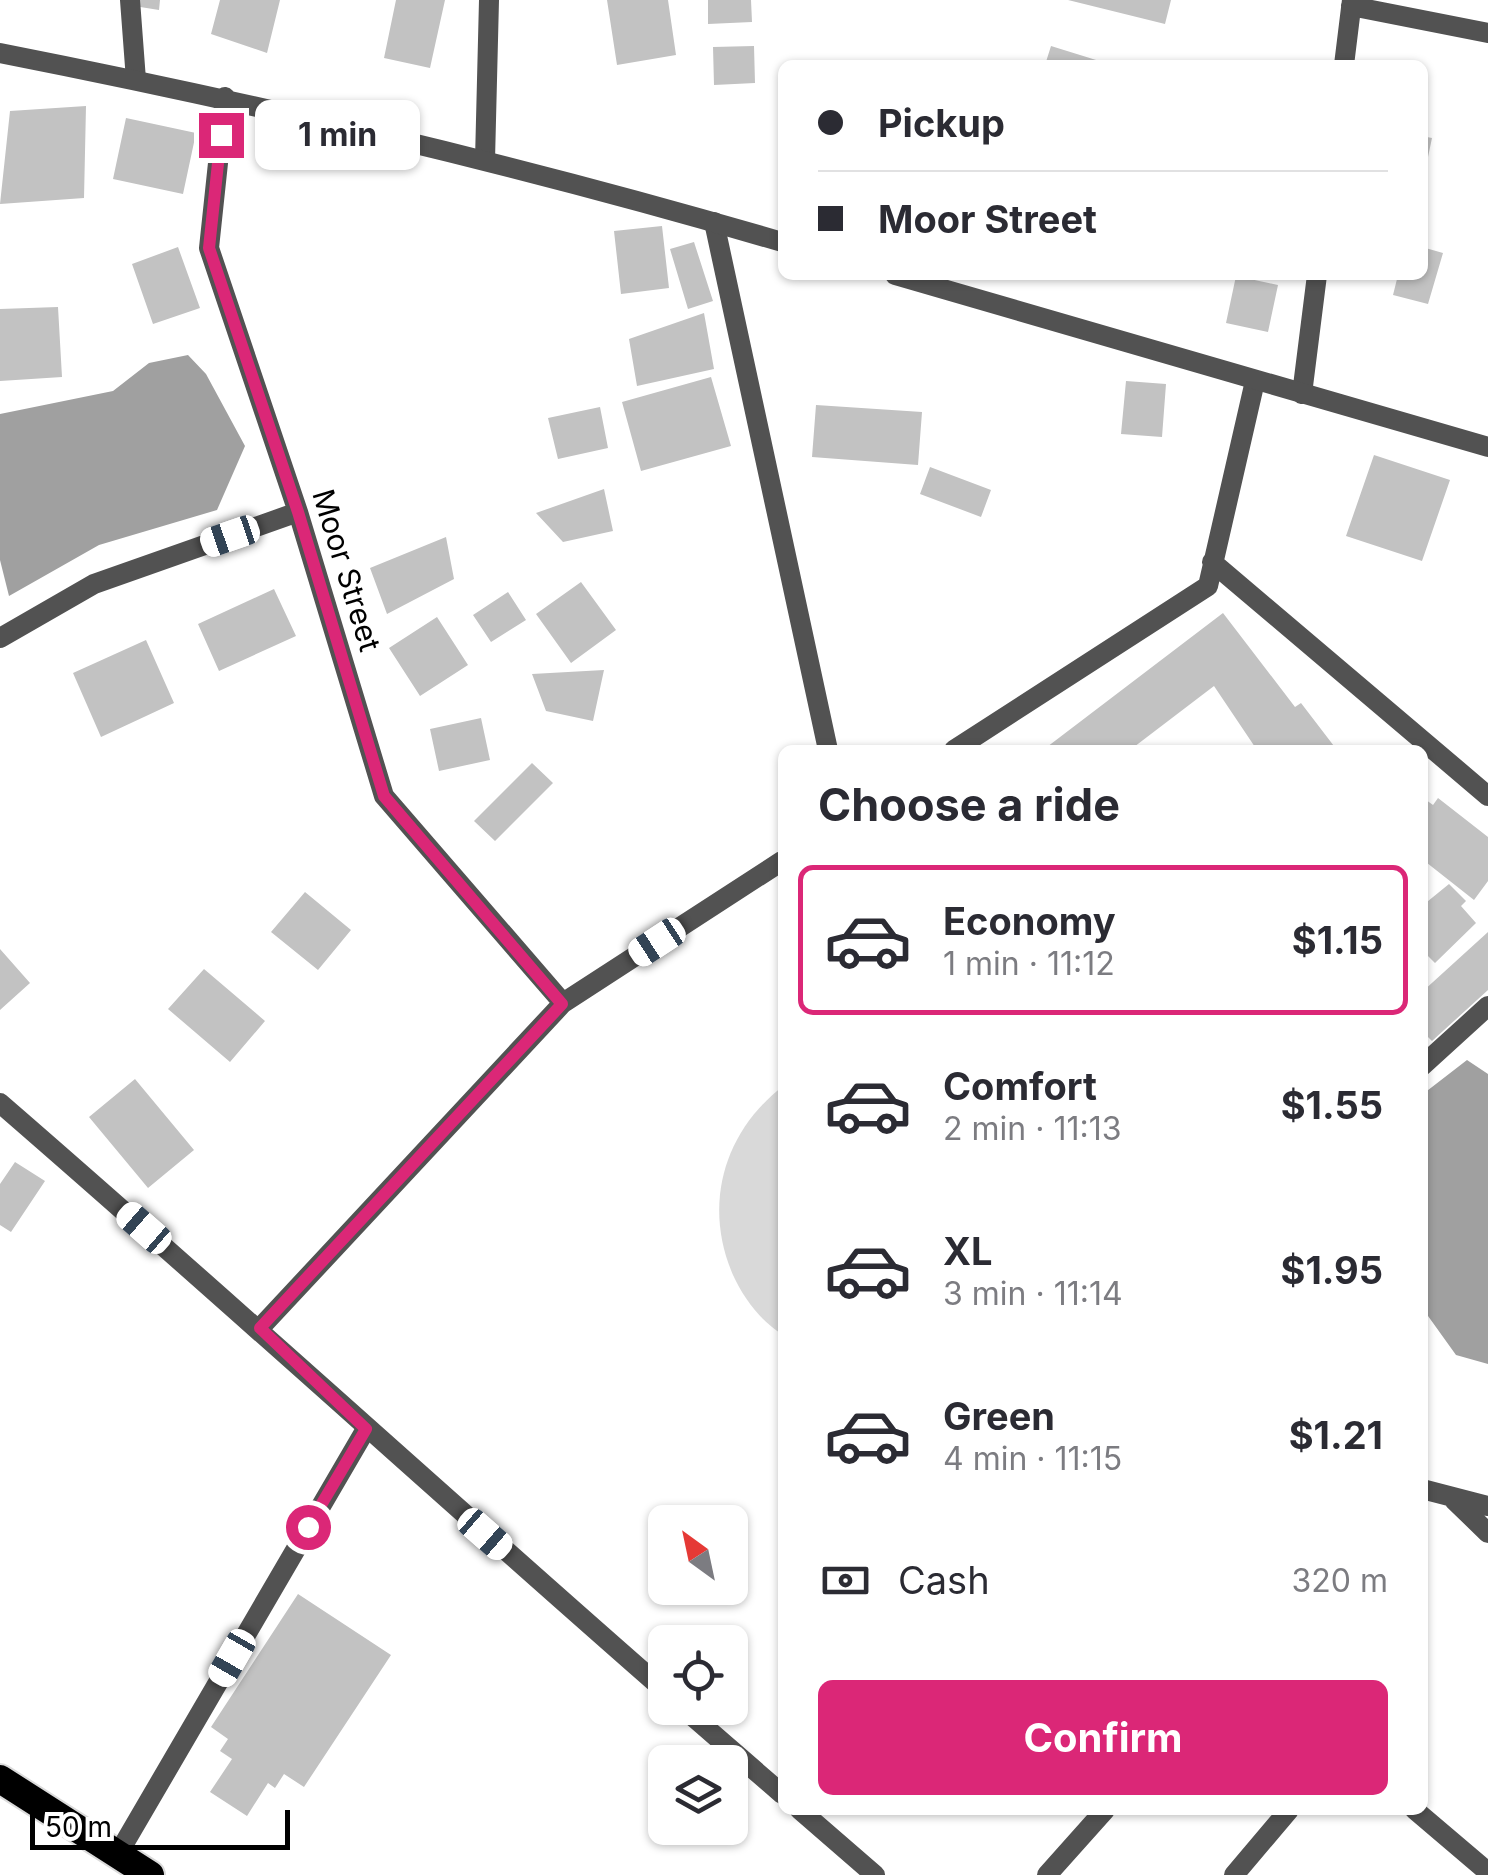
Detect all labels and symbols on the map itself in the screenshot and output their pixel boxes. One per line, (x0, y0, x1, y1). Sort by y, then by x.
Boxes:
callout: 1 min (256, 100, 421, 170)
route end (199, 113, 244, 158)
street label: Moor Street (305, 485, 389, 656)
car (197, 512, 263, 560)
car (624, 913, 690, 971)
car (112, 1197, 176, 1259)
car (453, 1503, 517, 1565)
route start (286, 1505, 331, 1550)
north arrow (648, 1505, 748, 1605)
car (204, 1625, 260, 1691)
scale bar (30, 1805, 290, 1850)

